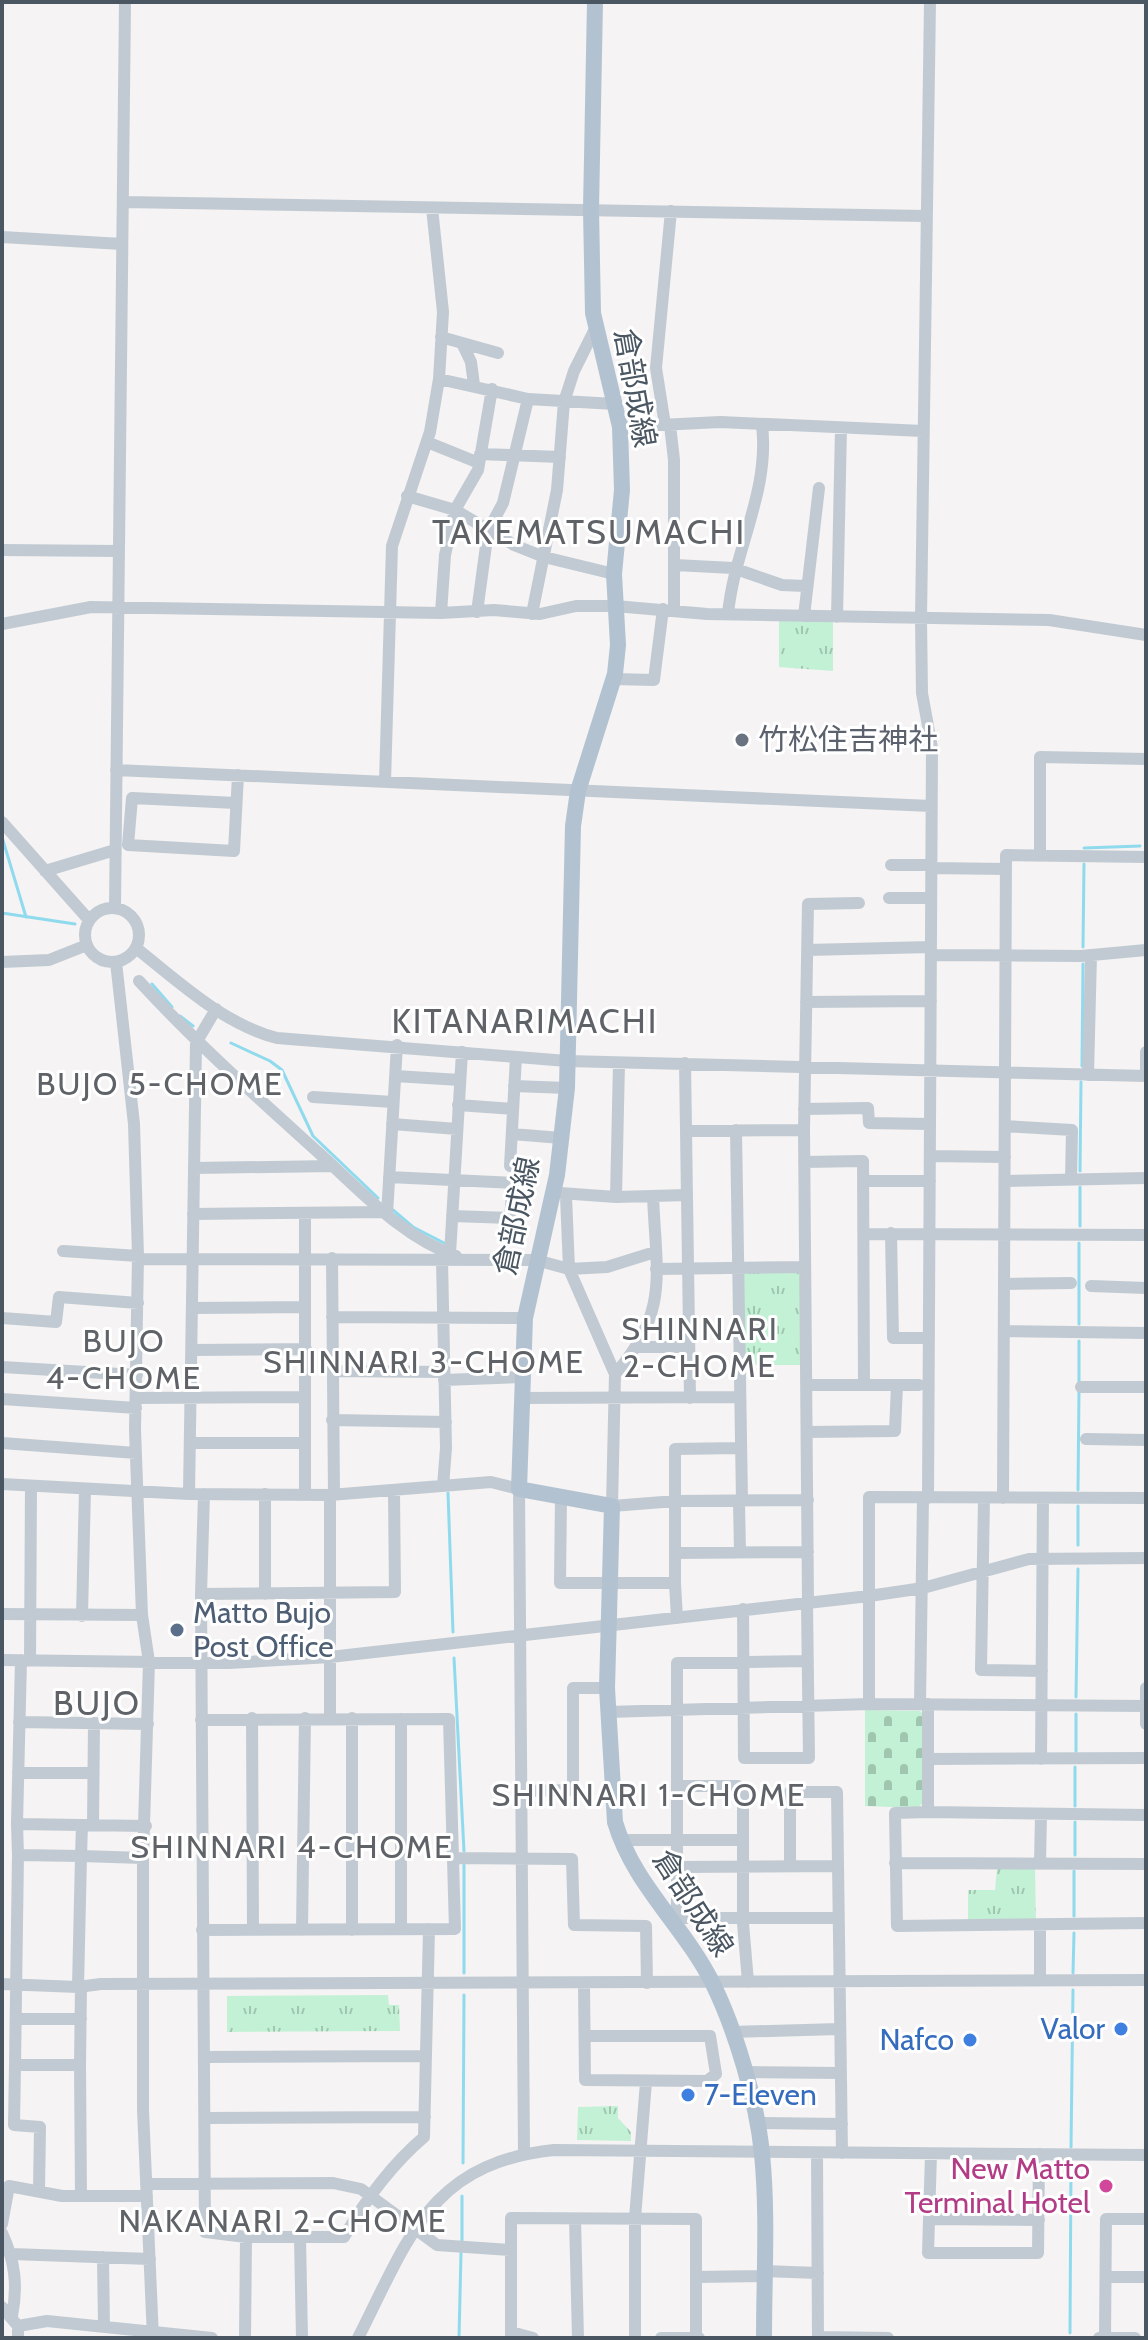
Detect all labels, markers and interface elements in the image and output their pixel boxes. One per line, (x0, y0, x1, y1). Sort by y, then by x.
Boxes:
street label: 倉部成線 (607, 326, 664, 450)
district label: TAKEMATSUMACHI (432, 511, 746, 553)
place label: 竹松住吉神社 (758, 721, 938, 758)
marker: 竹松住吉神社 (733, 731, 751, 749)
district label: KITANARIMACHI (392, 1000, 658, 1042)
district label: BUJO 5-CHOME (36, 1064, 284, 1103)
street label: 倉部成線 (486, 1153, 547, 1278)
district label: SHINNARI 2-CHOME (621, 1309, 779, 1385)
district label: BUJO 4-CHOME (46, 1321, 202, 1397)
district label: SHINNARI 3-CHOME (263, 1342, 585, 1381)
place label: Matto Bujo Post Office (193, 1594, 334, 1665)
marker: Matto Bujo Post Office (168, 1621, 186, 1639)
district label: BUJO (53, 1682, 141, 1724)
district label: SHINNARI 1-CHOME (491, 1775, 807, 1814)
district label: SHINNARI 4-CHOME (130, 1827, 454, 1866)
street label: 倉部成線 (645, 1842, 742, 1963)
place label: Valor (1041, 2010, 1106, 2047)
marker: Valor (1112, 2020, 1130, 2038)
place label: Nafco (879, 2021, 954, 2058)
marker: Nafco (961, 2031, 979, 2049)
place label: 7-Eleven (704, 2076, 817, 2113)
marker: 7-Eleven (679, 2086, 697, 2104)
place label: New Matto Terminal Hotel (904, 2150, 1090, 2221)
marker: New Matto Terminal Hotel (1097, 2177, 1115, 2195)
district label: NAKANARI 2-CHOME (118, 2201, 448, 2240)

